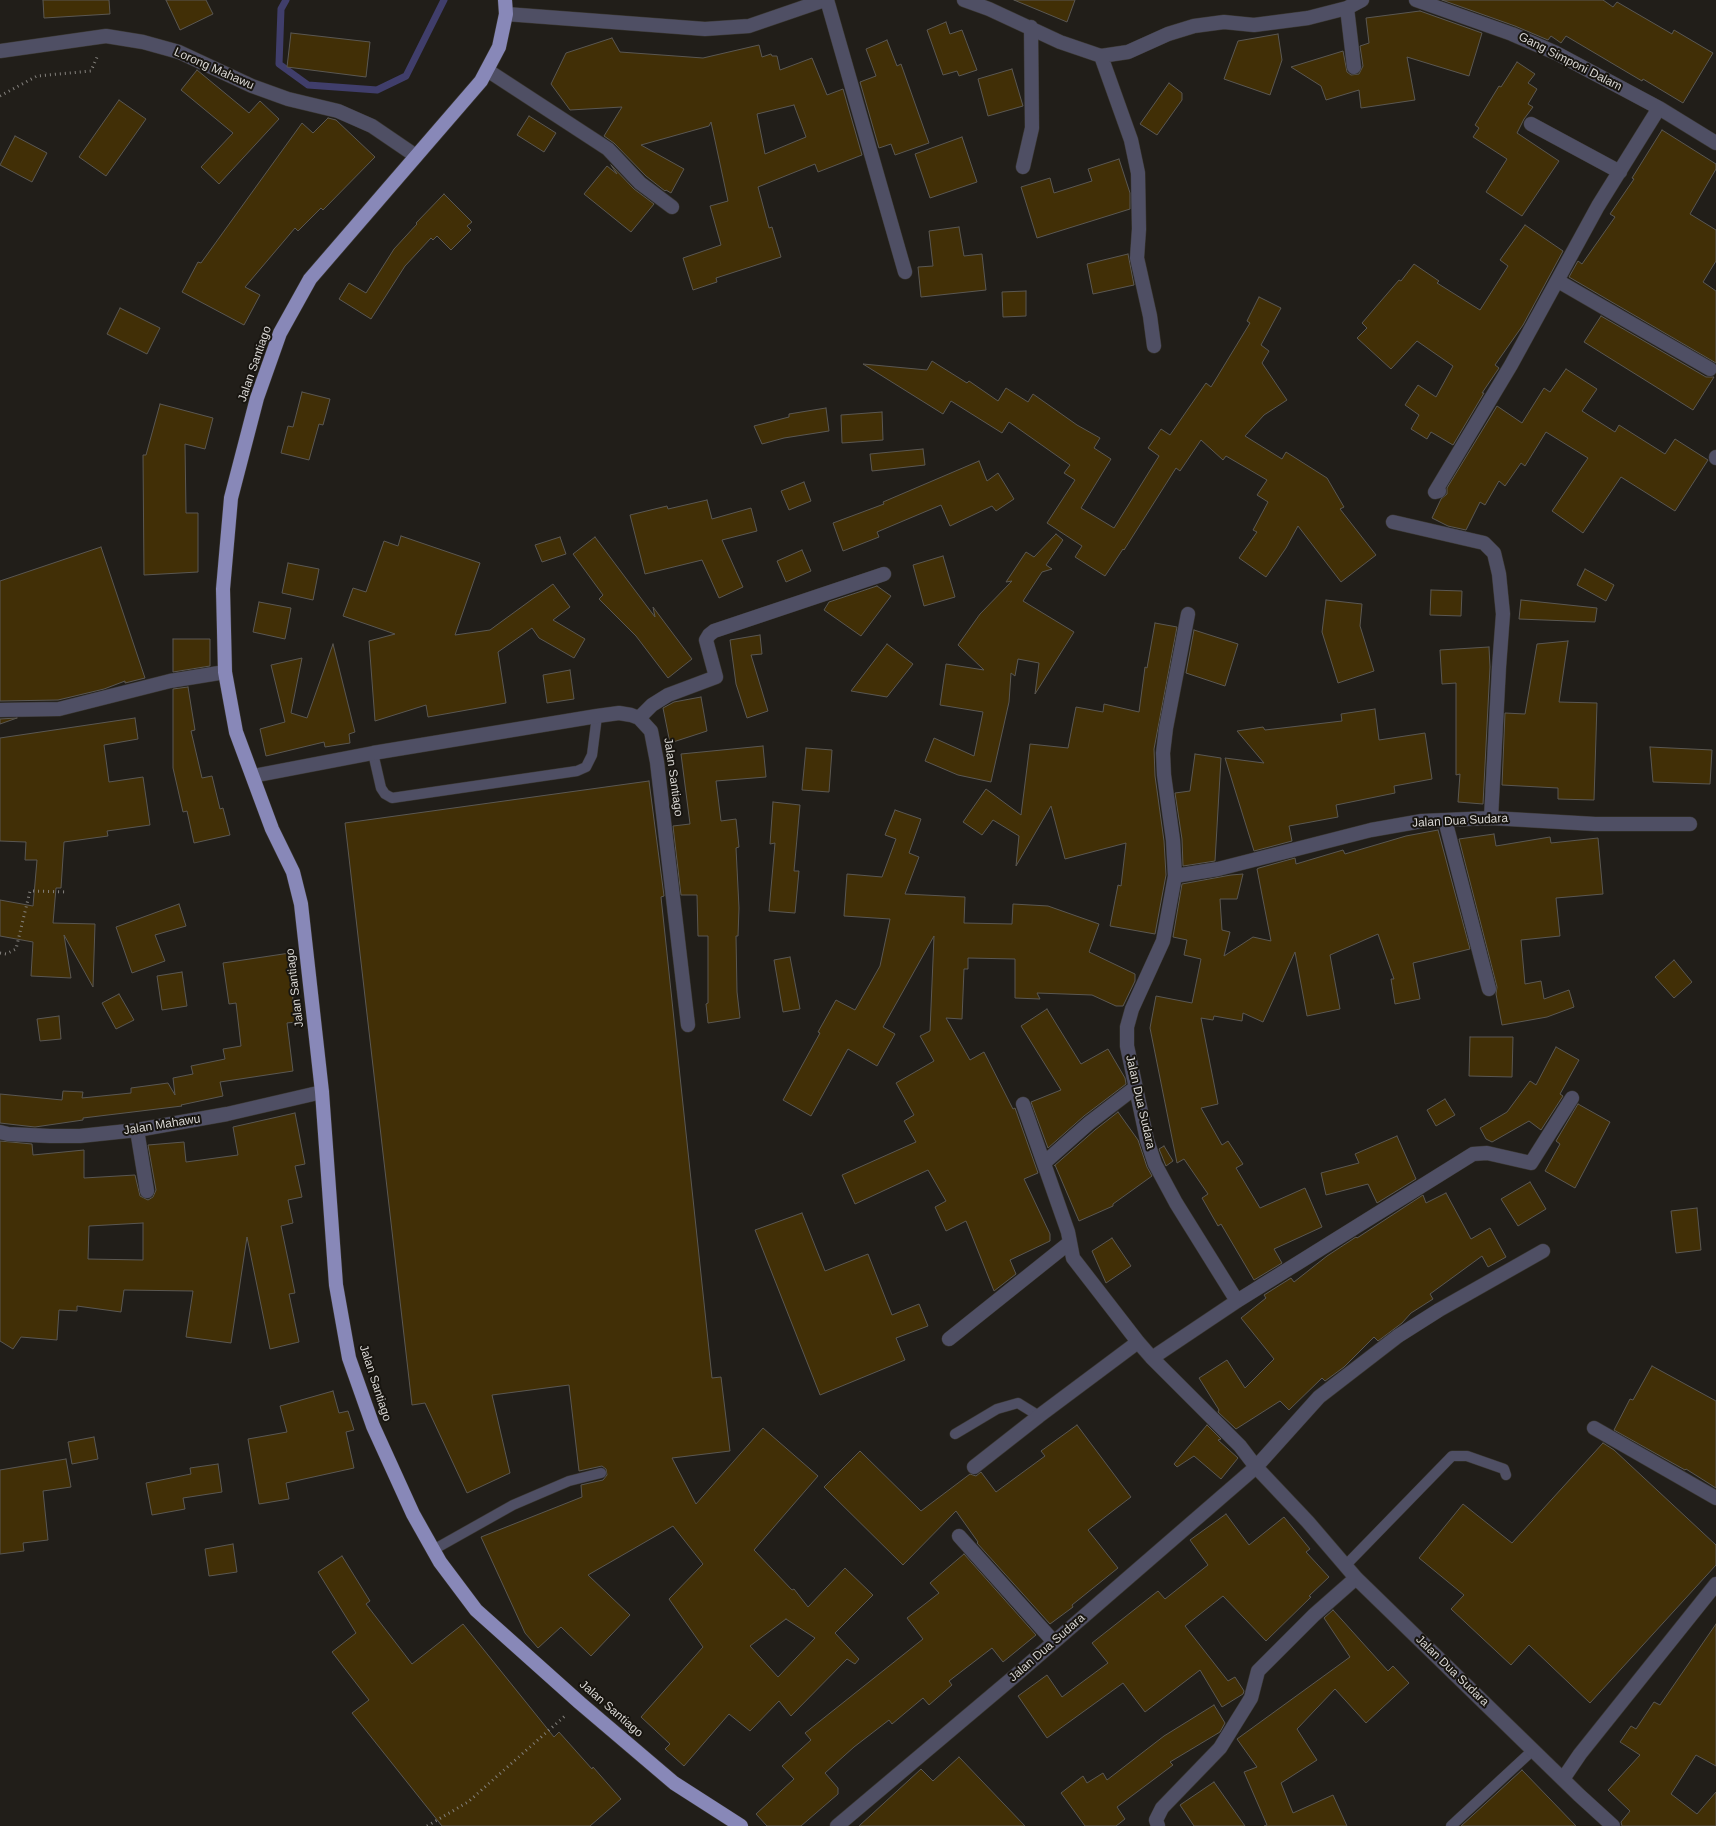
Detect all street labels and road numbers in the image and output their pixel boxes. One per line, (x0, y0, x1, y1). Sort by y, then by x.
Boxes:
street label: Gang Simponi Dalam (1516, 30, 1624, 94)
street label: Lorong Mahawu (172, 45, 256, 93)
street label: Jalan Santiago (235, 324, 275, 404)
street label: Jalan Santiago (660, 737, 686, 817)
street label: Jalan Dua Sudara (1412, 811, 1508, 831)
street label: Jalan Santiago (283, 948, 307, 1028)
street label: Jalan Dua Sudara (1122, 1054, 1158, 1150)
street label: Jalan Mahawu (123, 1112, 201, 1138)
street label: Jalan Santiago (356, 1343, 394, 1423)
street label: Jalan Dua Sudara (1006, 1611, 1088, 1685)
street label: Jalan Dua Sudara (1412, 1632, 1492, 1710)
street label: Jalan Santiago (576, 1678, 646, 1740)

